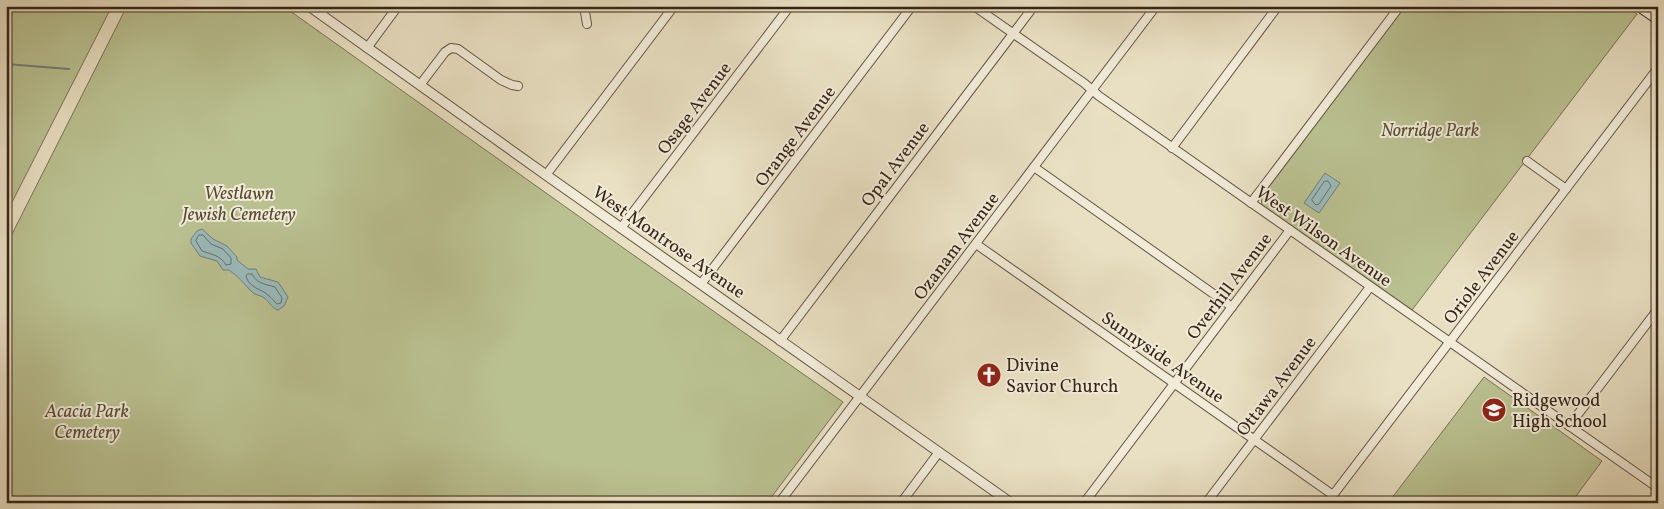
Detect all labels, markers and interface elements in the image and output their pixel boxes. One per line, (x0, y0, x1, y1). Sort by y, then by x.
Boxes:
street label: Osage Avenue (652, 57, 738, 160)
street label: Orange Avenue (750, 81, 842, 193)
street label: Opal Avenue (856, 117, 936, 212)
park label: Norridge Park (1381, 119, 1479, 144)
street label: West Montrose Avenue (587, 181, 750, 306)
street label: West Wilson Avenue (1250, 181, 1396, 294)
park label: Westlawn Jewish Cemetery (180, 182, 296, 228)
street label: Ozanam Avenue (908, 188, 1006, 306)
street label: Oriole Avenue (1439, 226, 1526, 330)
street label: Overhill Avenue (1182, 228, 1279, 346)
street label: Sunnyside Avenue (1096, 306, 1229, 410)
street label: Ottawa Avenue (1231, 332, 1323, 442)
place label: Divine Savior Church (1006, 354, 1119, 400)
church icon: Divine Savior Church (976, 362, 1002, 388)
place label: Ridgewood High School (1512, 389, 1607, 435)
school or university icon: Ridgewood High School (1481, 397, 1507, 423)
park label: Acacia Park Cemetery (44, 400, 129, 446)

